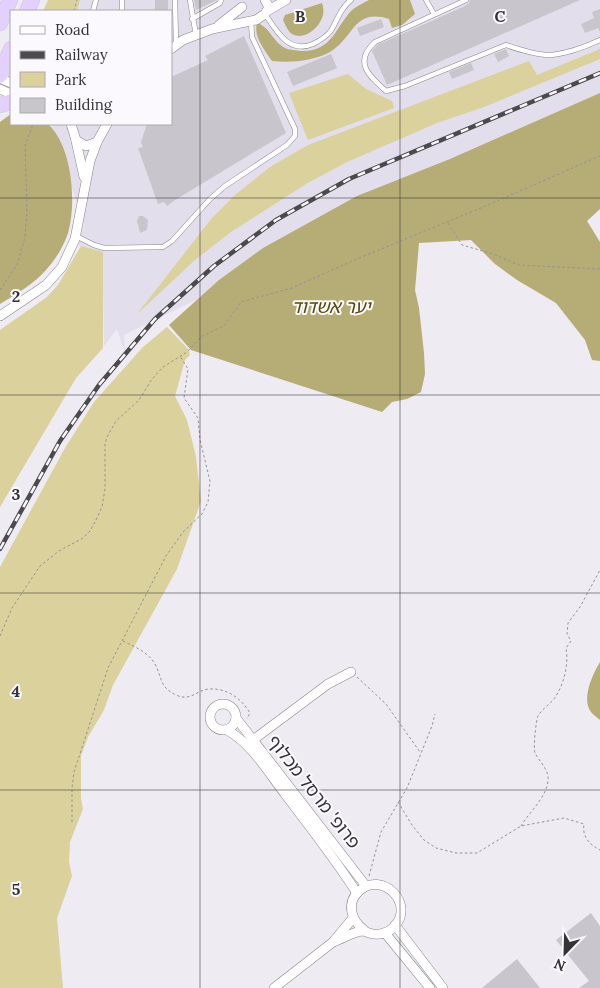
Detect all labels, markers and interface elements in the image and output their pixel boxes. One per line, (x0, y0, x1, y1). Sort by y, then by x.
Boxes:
text: B (295, 6, 306, 26)
text: C (494, 6, 506, 26)
legend (10, 10, 172, 125)
text: Road (55, 20, 90, 39)
text: Railway (55, 45, 108, 64)
text: Park (55, 70, 86, 89)
text: Building (55, 95, 113, 114)
text: 2 (12, 286, 20, 306)
park label: יער אשדוד (291, 295, 372, 318)
text: 3 (12, 484, 21, 504)
text: 4 (12, 681, 21, 701)
street label: פרופ' מרסל מכלוף (263, 730, 366, 853)
text: 5 (12, 879, 21, 899)
north arrow (540, 928, 590, 978)
text: N (551, 954, 568, 975)

